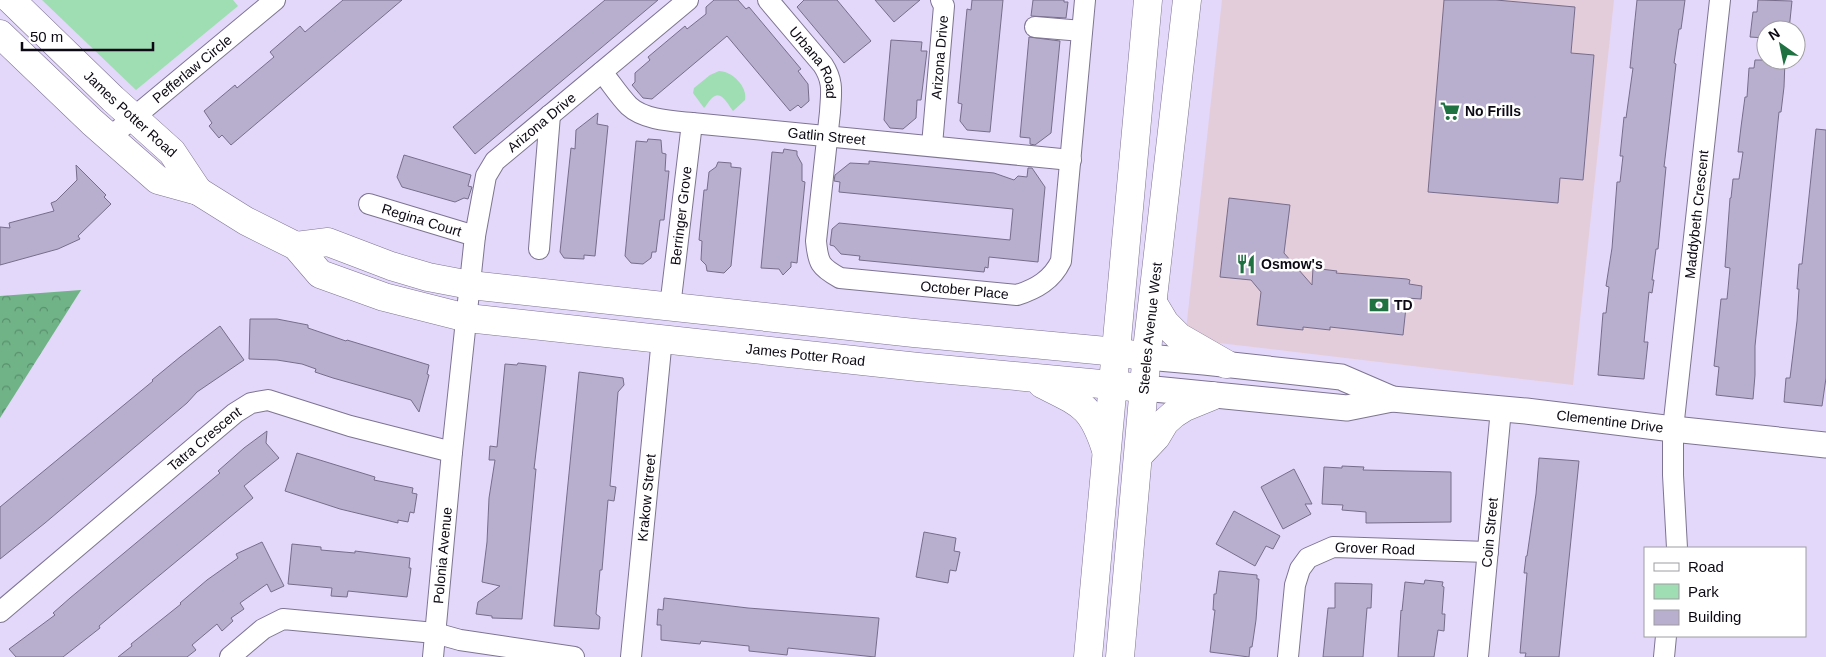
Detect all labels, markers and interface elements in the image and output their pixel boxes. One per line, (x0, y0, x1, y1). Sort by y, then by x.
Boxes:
street label: Arizona Drive (928, 15, 951, 100)
scale bar (22, 20, 154, 52)
north arrow (1756, 20, 1806, 70)
street label: Urbana Road (786, 23, 839, 99)
text: N (1765, 25, 1783, 44)
text: 50 m (30, 28, 63, 45)
street label: Pefferlaw Circle (149, 31, 235, 106)
street label: James Potter Road (81, 67, 180, 160)
street label: Arizona Drive (504, 89, 579, 155)
supermarket icon: No Frills (1439, 100, 1461, 122)
place label: No Frills (1465, 103, 1521, 119)
street label: Gatlin Street (787, 124, 866, 148)
street label: Maddybeth Crescent (1682, 149, 1712, 280)
street label: Berringer Grove (667, 165, 695, 266)
street label: Regina Court (380, 200, 464, 240)
restaurant icon: Osmow's (1235, 253, 1257, 275)
place label: Osmow's (1261, 256, 1323, 272)
street label: Steeles Avenue West (1135, 261, 1165, 395)
street label: October Place (920, 278, 1010, 302)
bank icon: TD (1368, 294, 1390, 316)
place label: TD (1394, 297, 1413, 313)
street label: James Potter Road (745, 340, 866, 369)
street label: Tatra Crescent (165, 403, 244, 474)
street label: Clementine Drive (1556, 407, 1665, 436)
street label: Krakow Street (634, 453, 659, 542)
street label: Coin Street (1478, 497, 1501, 568)
street label: Polonia Avenue (430, 506, 455, 605)
street label: Grover Road (1335, 539, 1415, 558)
legend (1644, 547, 1806, 637)
text: Road (1688, 558, 1724, 575)
text: Park (1688, 583, 1719, 600)
text: Building (1688, 608, 1741, 625)

